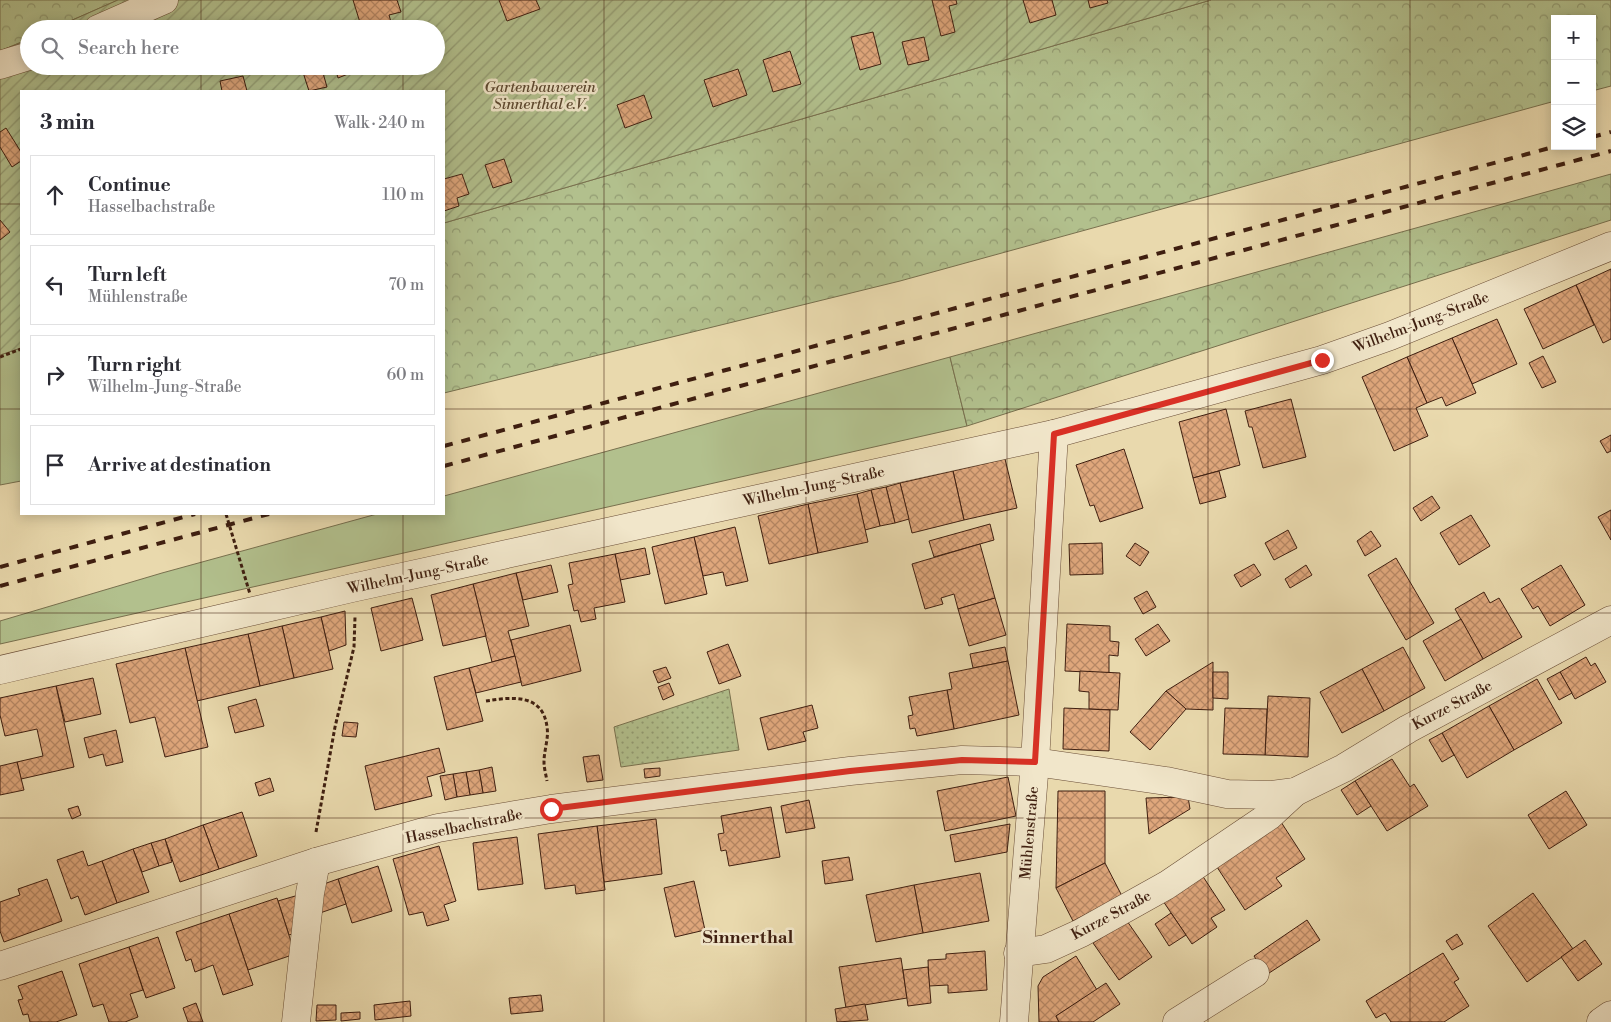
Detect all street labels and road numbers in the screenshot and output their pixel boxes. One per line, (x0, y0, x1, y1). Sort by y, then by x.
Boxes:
street label: Wilhelm-Jung-Straße (1350, 288, 1492, 357)
street label: Wilhelm-Jung-Straße (741, 462, 887, 511)
street label: Wilhelm-Jung-Straße (345, 550, 491, 599)
street label: Kurze Straße (1409, 676, 1496, 734)
street label: Mühlenstraße (1016, 786, 1043, 881)
street label: Hasselbachstraße (404, 805, 524, 848)
street label: Kurze Straße (1068, 886, 1155, 944)

